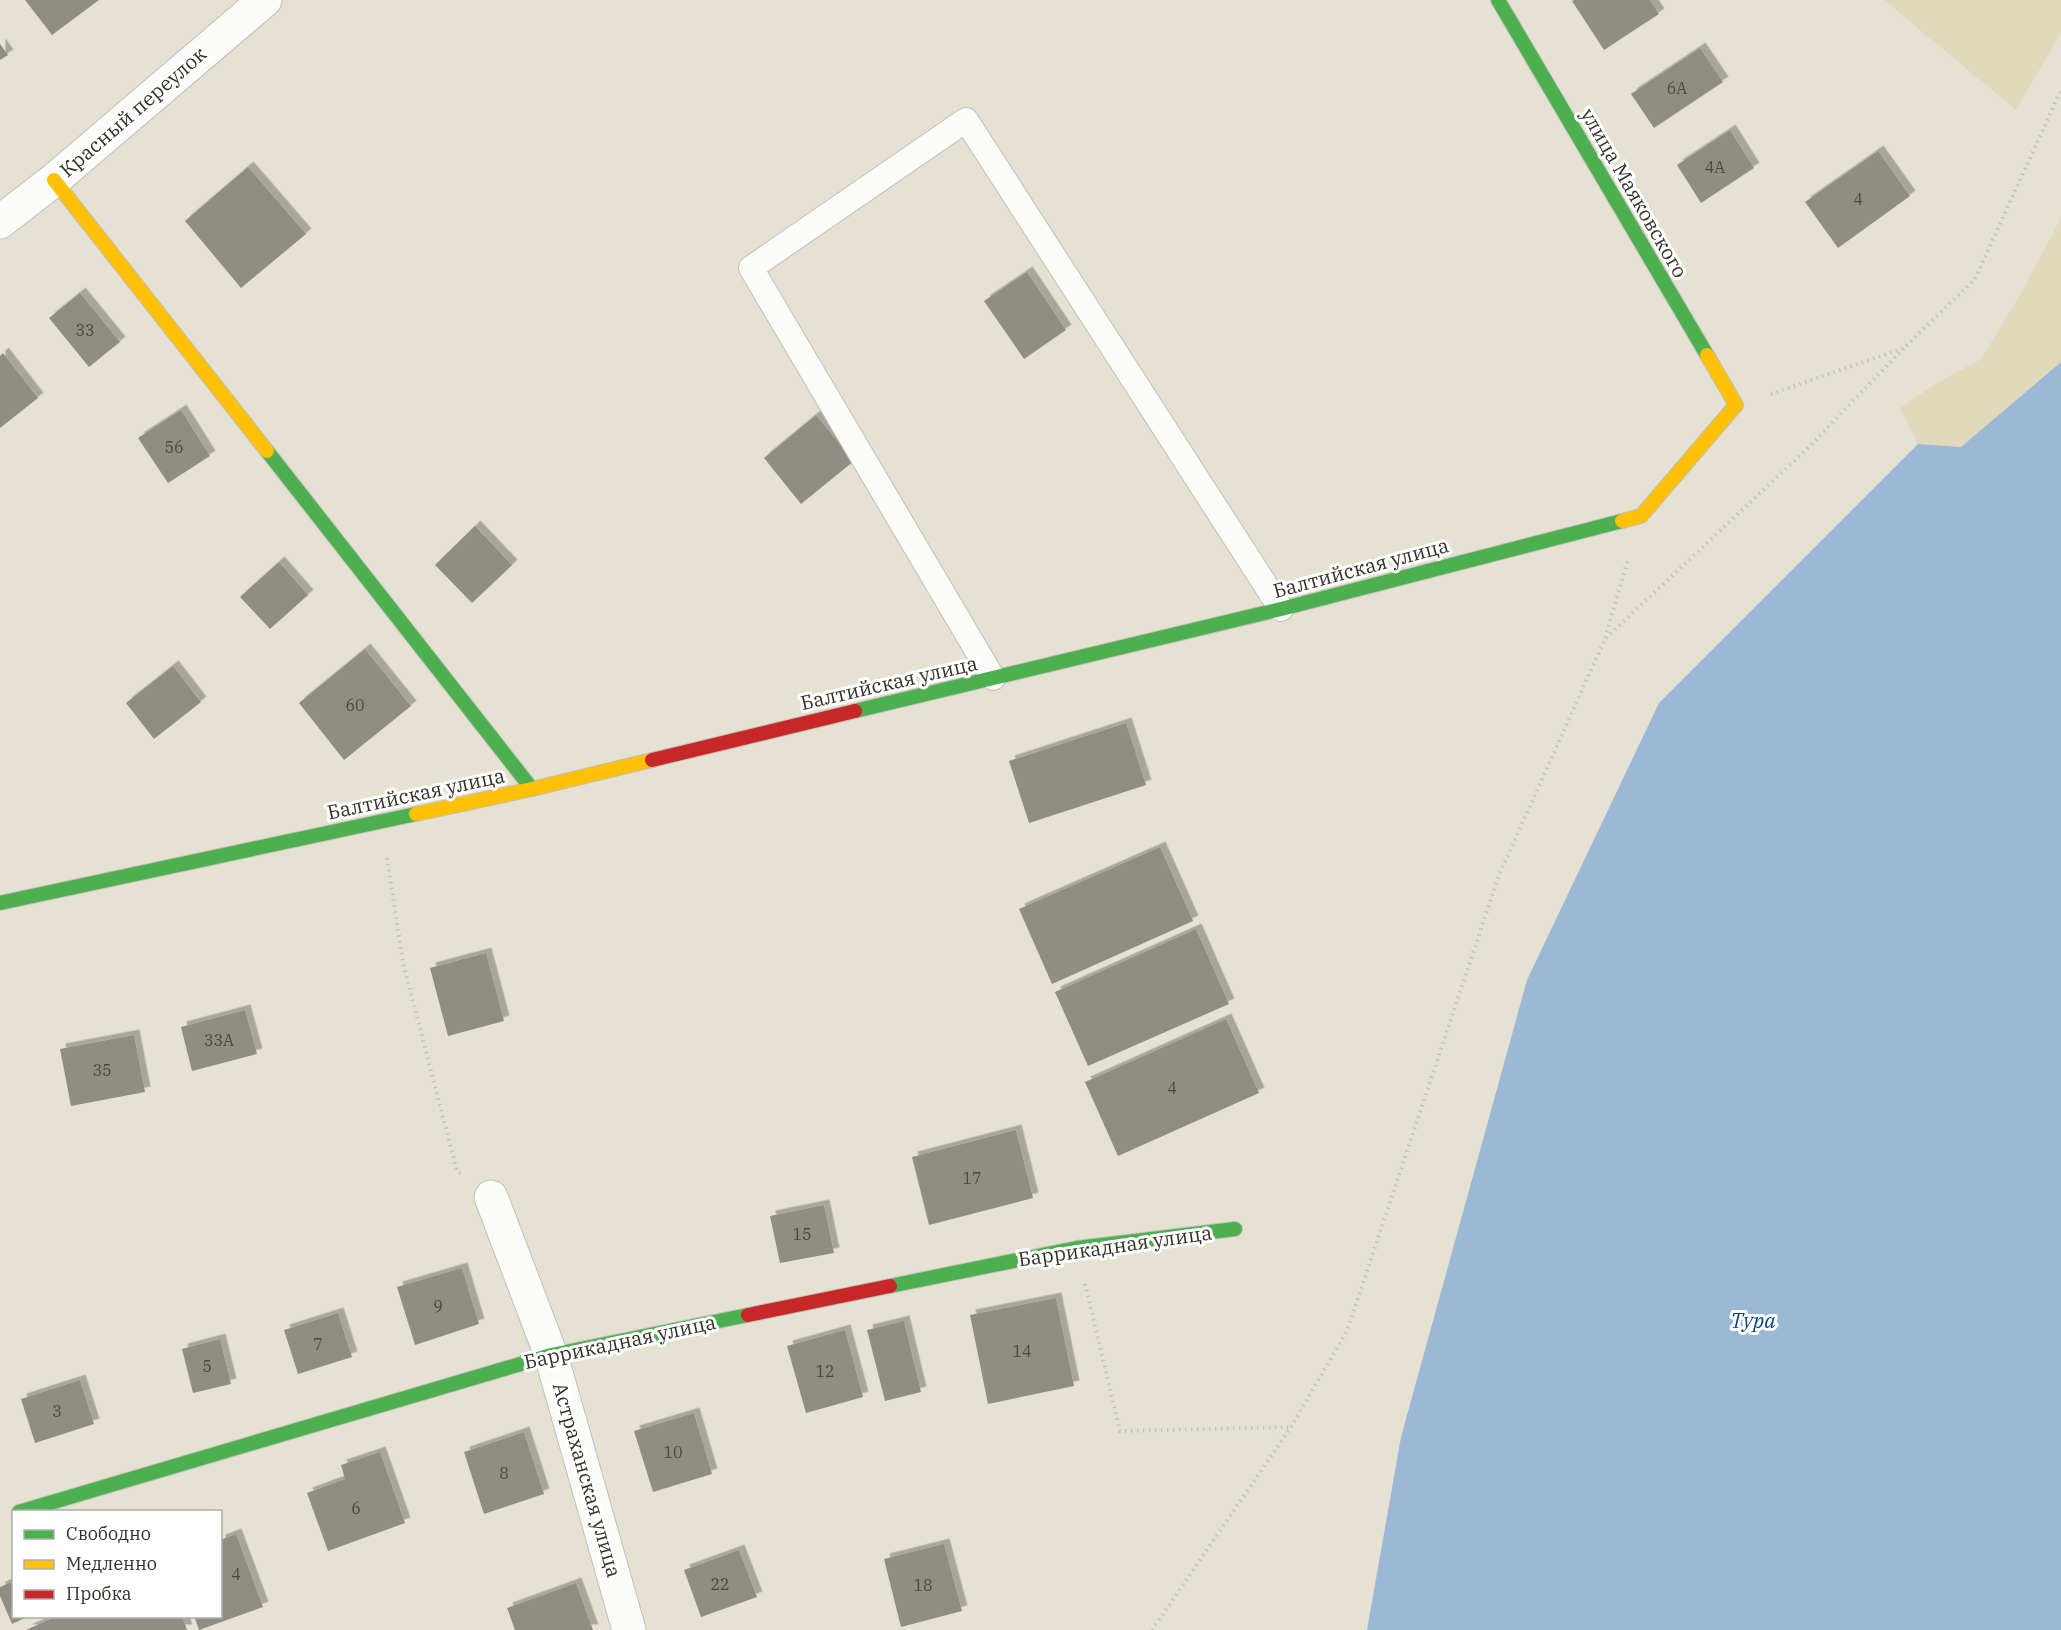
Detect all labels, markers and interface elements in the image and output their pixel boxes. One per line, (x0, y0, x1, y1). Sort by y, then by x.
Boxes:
street label: Красный переулок (54, 40, 212, 183)
house number: 6А (1667, 78, 1687, 98)
street label: улица Маяковского (1575, 103, 1694, 283)
house number: 4А (1705, 157, 1725, 177)
house number: 4 (1853, 189, 1863, 209)
house number: 33 (75, 320, 95, 340)
house number: 56 (164, 437, 184, 457)
street label: Балтийская улица (1270, 531, 1452, 604)
street label: Балтийская улица (798, 649, 980, 716)
house number: 60 (345, 695, 365, 715)
street label: Балтийская улица (325, 762, 507, 825)
house number: 33А (204, 1030, 234, 1050)
house number: 35 (92, 1060, 112, 1080)
house number: 4 (1167, 1078, 1177, 1098)
house number: 17 (962, 1168, 982, 1188)
street label: Баррикадная улица (1016, 1219, 1214, 1272)
house number: 15 (792, 1224, 812, 1244)
house number: 9 (433, 1296, 443, 1316)
water label: Тура (1730, 1306, 1776, 1334)
street label: Баррикадная улица (521, 1308, 718, 1375)
house number: 7 (313, 1334, 323, 1354)
house number: 14 (1012, 1341, 1032, 1361)
house number: 5 (202, 1356, 212, 1376)
house number: 12 (815, 1361, 835, 1381)
street label: Астраханская улица (547, 1379, 628, 1580)
house number: 3 (52, 1401, 62, 1421)
house number: 10 (663, 1442, 683, 1462)
house number: 8 (499, 1463, 509, 1483)
house number: 6 (351, 1498, 361, 1518)
legend (12, 1510, 222, 1618)
text: Свободно (66, 1522, 151, 1545)
text: Медленно (66, 1552, 157, 1575)
house number: 4 (231, 1564, 241, 1584)
house number: 22 (710, 1574, 730, 1594)
house number: 18 (913, 1575, 933, 1595)
text: Пробка (66, 1582, 132, 1605)

